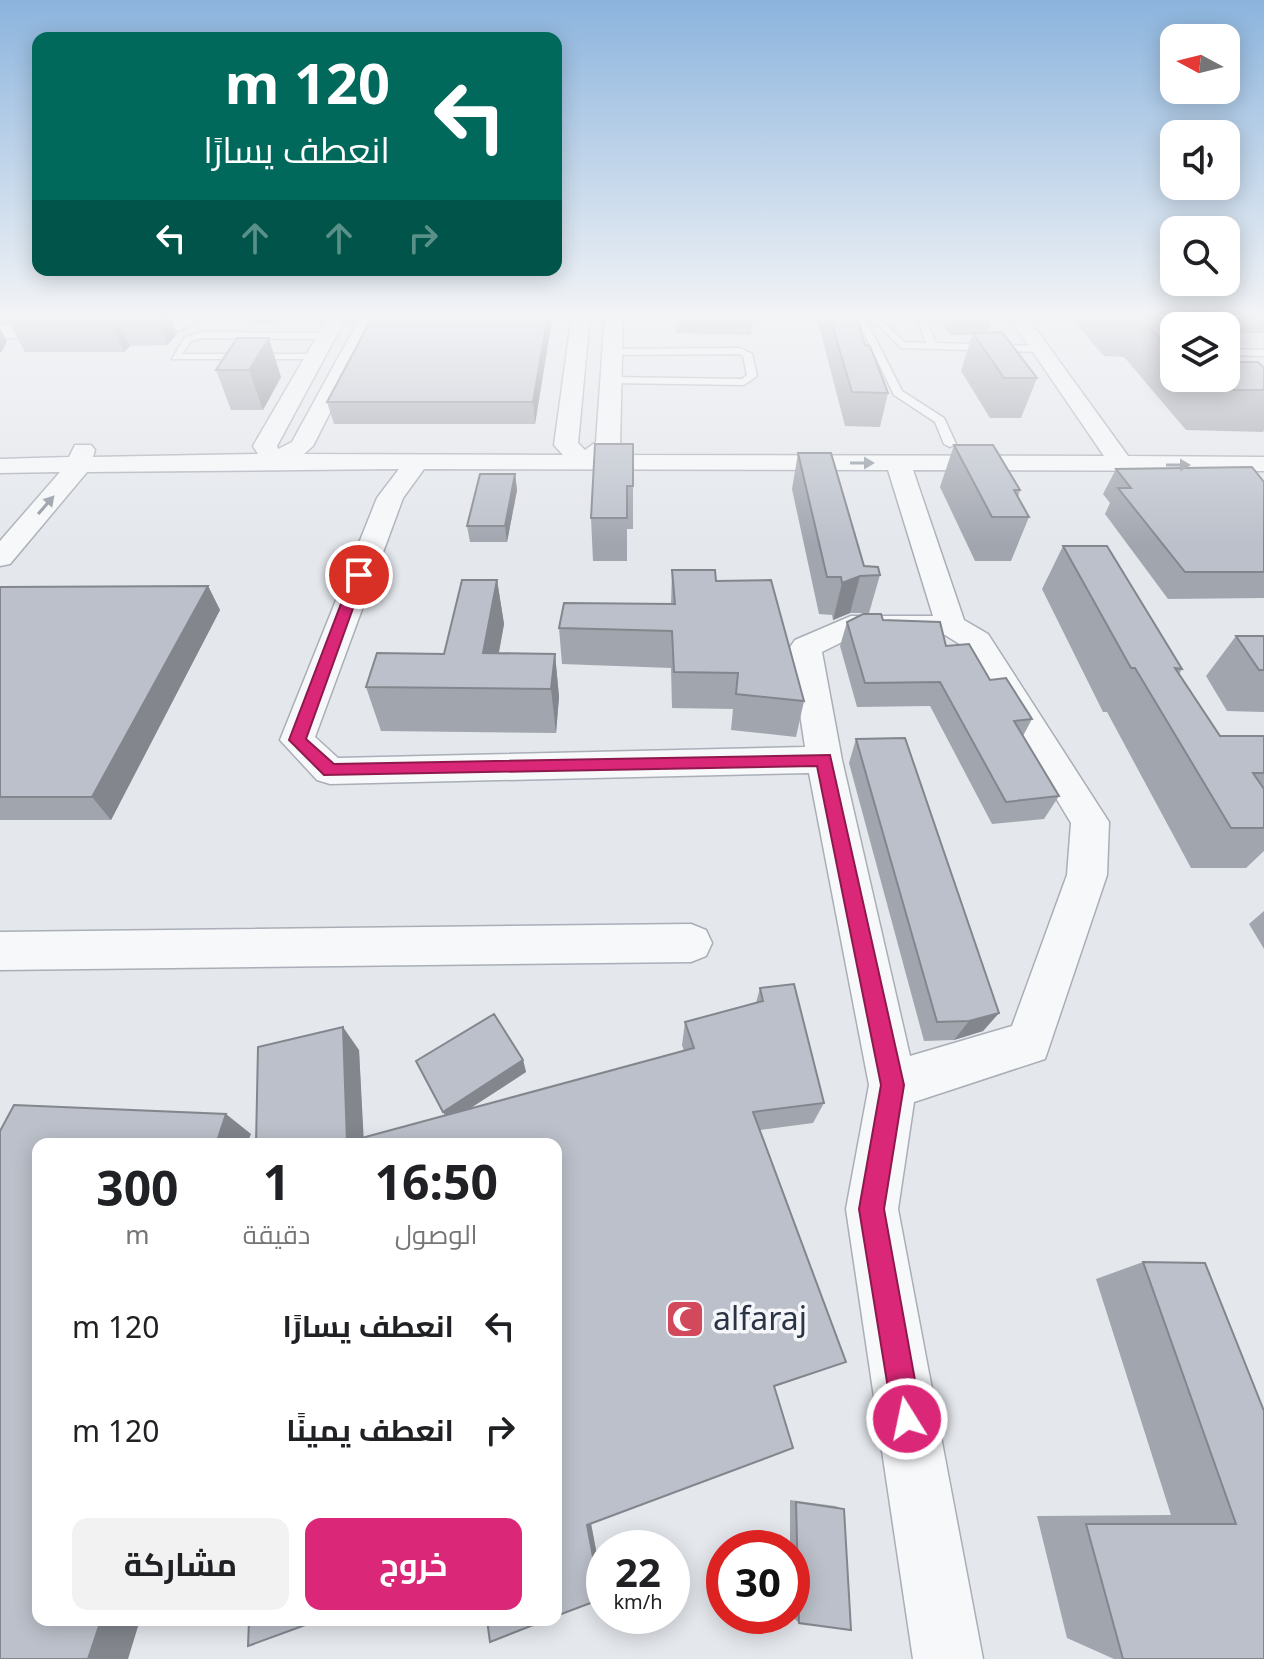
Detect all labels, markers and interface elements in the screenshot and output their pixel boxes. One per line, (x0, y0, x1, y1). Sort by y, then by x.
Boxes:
north arrow (1160, 24, 1240, 104)
map controls (1160, 24, 1240, 392)
text: 120 m (225, 44, 390, 120)
icon: left (418, 64, 522, 168)
button: sound (1160, 120, 1240, 200)
text: انعطف يسارًا (203, 125, 390, 174)
icon: left (149, 216, 193, 260)
icon: ahead (233, 216, 277, 260)
icon: ahead (317, 216, 361, 260)
icon: right (401, 216, 445, 260)
button: search (1160, 216, 1240, 296)
button: layers (1160, 312, 1240, 392)
one-way arrow (850, 457, 875, 469)
one-way arrow (1166, 459, 1191, 471)
one-way arrow (37, 495, 54, 515)
pin (325, 541, 393, 609)
icon: arrive (337, 553, 381, 597)
text: 1 (263, 1149, 290, 1214)
text: 16:50 (375, 1149, 498, 1214)
text: 300 (96, 1155, 179, 1220)
text: m (125, 1216, 150, 1252)
text: دقيقة (243, 1216, 310, 1252)
text: الوصول (395, 1216, 478, 1252)
place label: alfaraj (713, 1296, 807, 1339)
mosque icon: alfaraj (664, 1298, 706, 1340)
icon: left (478, 1304, 522, 1348)
text: انعطف يسارًا (283, 1305, 454, 1346)
text: 120 m (72, 1306, 159, 1347)
position arrow (865, 1377, 949, 1461)
icon: right (478, 1408, 522, 1452)
text: انعطف يمينًا (286, 1409, 454, 1450)
text: 120 m (72, 1410, 159, 1451)
button: مشاركة (72, 1518, 289, 1610)
button: خروج (305, 1518, 522, 1610)
speed limit sign: 30 (706, 1530, 810, 1634)
text: 22 (615, 1544, 661, 1599)
text: km/h (613, 1588, 663, 1615)

